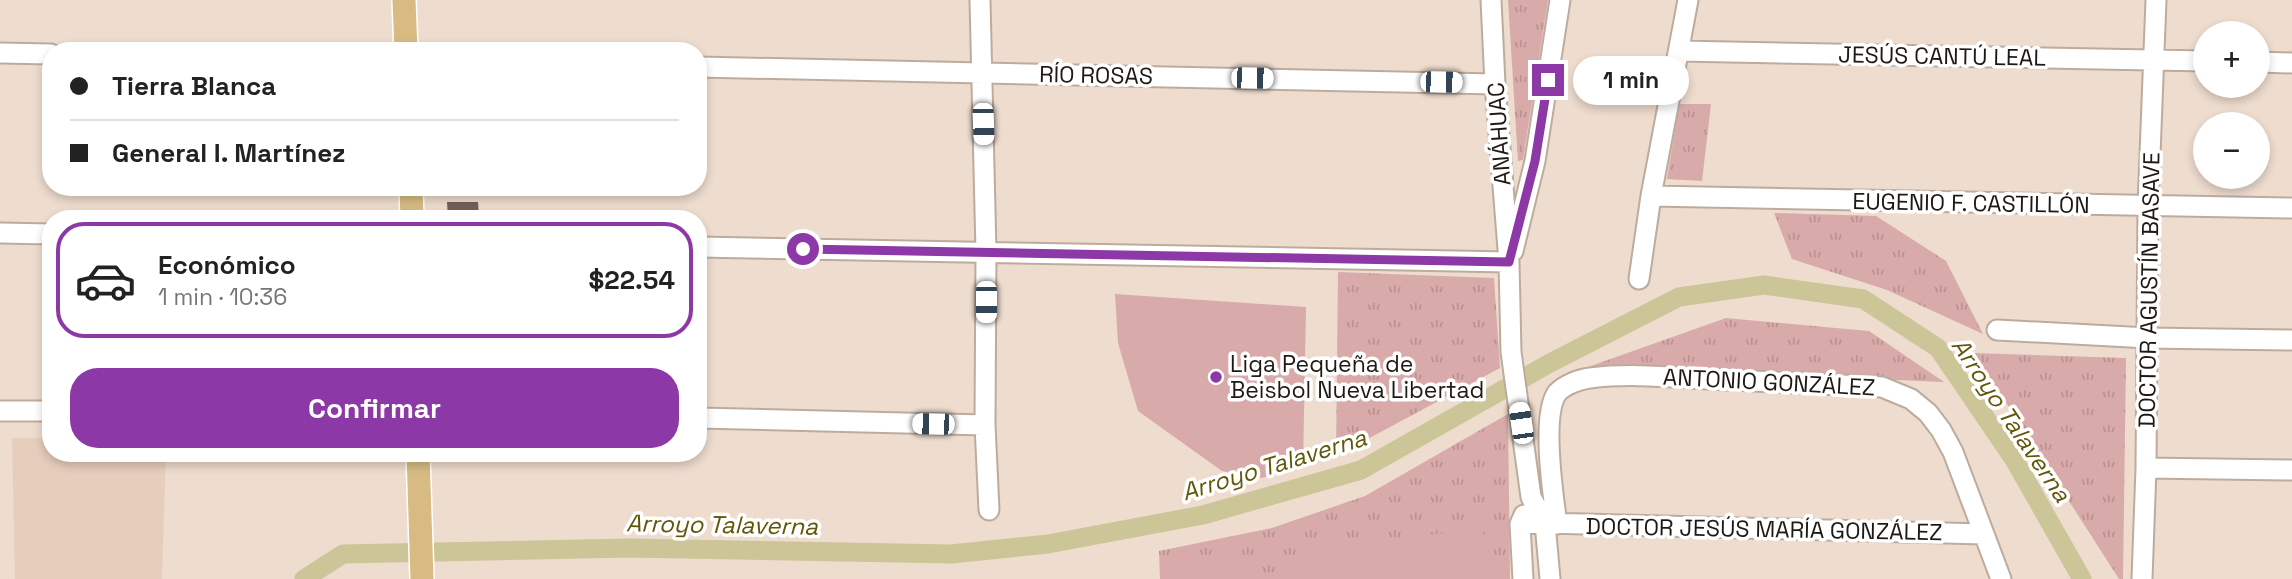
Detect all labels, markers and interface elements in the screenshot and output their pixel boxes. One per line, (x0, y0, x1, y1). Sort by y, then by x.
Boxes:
map controls (2193, 21, 2270, 189)
button: + (2193, 21, 2270, 98)
street label: JESÚS CANTÚ LEAL (1838, 39, 2046, 73)
callout: 1 min (1572, 56, 1688, 104)
street label: RÍO ROSAS (1039, 59, 1153, 91)
route end (1532, 64, 1564, 96)
text: 1 min (1603, 65, 1659, 95)
car (1231, 67, 1274, 89)
text: Tierra Blanca (112, 69, 276, 103)
car (1420, 71, 1463, 93)
street label: ANÁHUAC (1480, 81, 1518, 187)
car (972, 103, 995, 145)
button: − (2193, 112, 2270, 189)
text: General I. Martínez (112, 136, 346, 170)
street label: DOCTOR AGUSTÍN BASAVE (2132, 152, 2166, 428)
street label: EUGENIO F. CASTILLÓN (1852, 186, 2090, 220)
route start (787, 233, 819, 265)
text: Económico (158, 248, 296, 282)
icon: car (74, 249, 137, 312)
text: $22.54 (588, 263, 675, 297)
car (976, 281, 997, 323)
text: 1 min · 10:36 (158, 282, 287, 312)
water label: Arroyo Talaverna (1945, 332, 2078, 508)
place label: Liga Pequeña de Beisbol Nueva Libertad (1230, 349, 1484, 405)
street label: ANTONIO GONZÁLEZ (1662, 361, 1876, 403)
button: Confirmar (70, 368, 679, 448)
marker: Liga Pequeña de Beisbol Nueva Libertad (1208, 369, 1224, 385)
car (1508, 401, 1535, 445)
car (912, 413, 955, 435)
water label: Arroyo Talaverna (1178, 422, 1370, 507)
water label: Arroyo Talaverna (626, 507, 818, 542)
street label: DOCTOR JESÚS MARÍA GONZÁLEZ (1585, 511, 1943, 547)

